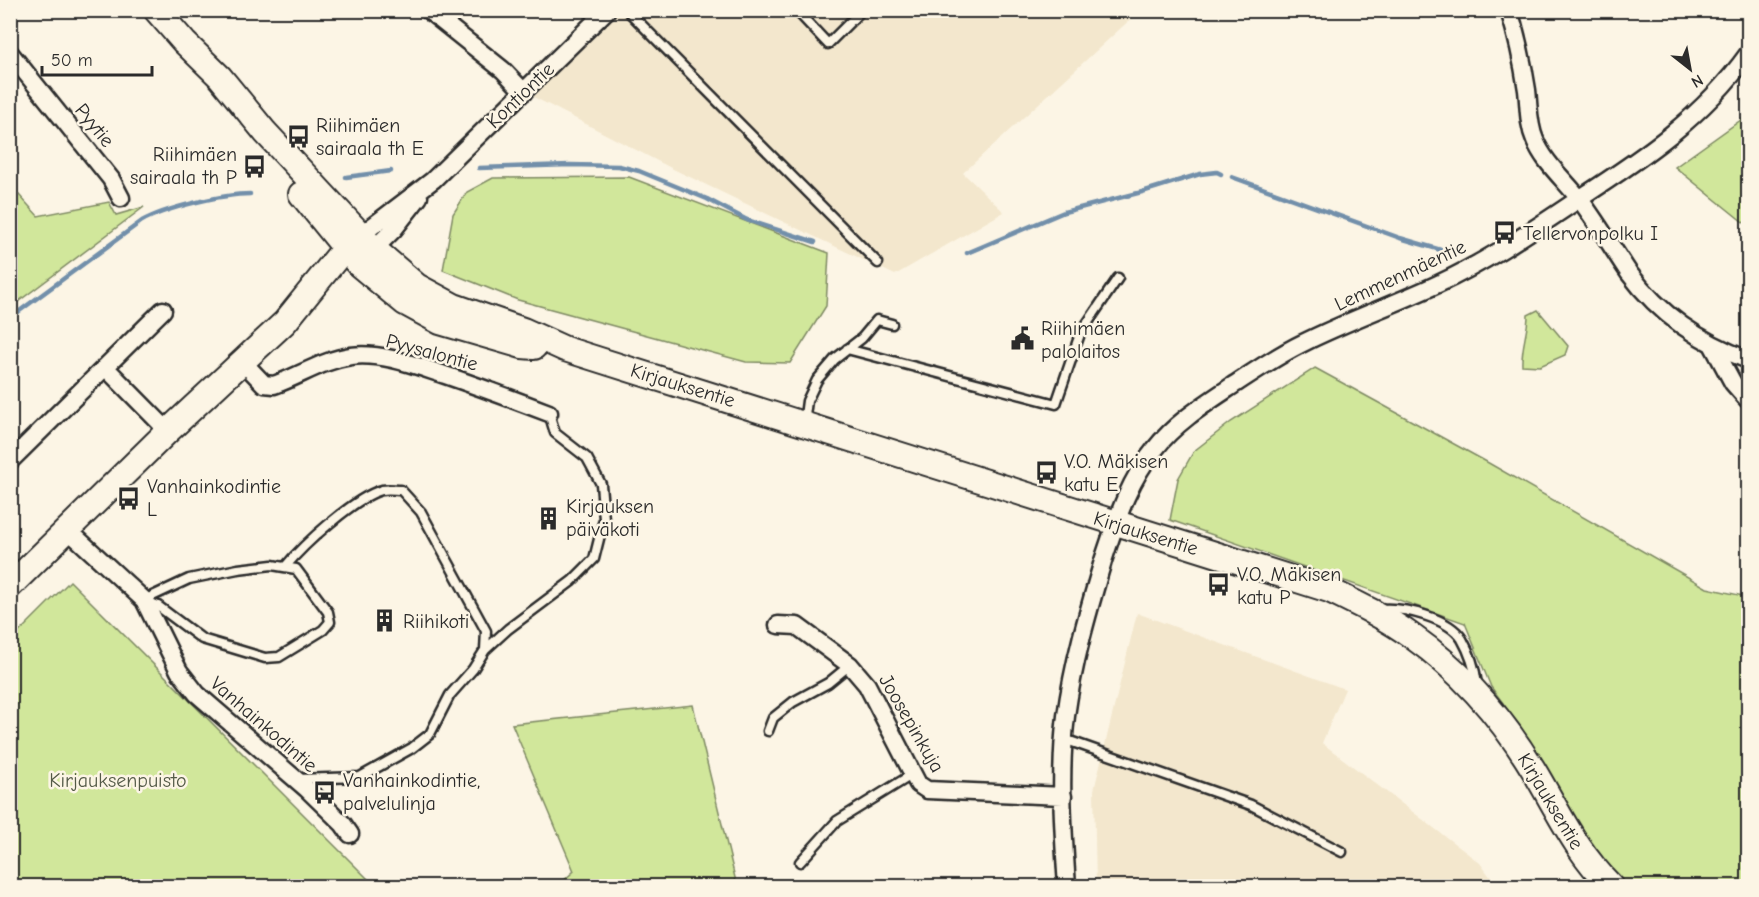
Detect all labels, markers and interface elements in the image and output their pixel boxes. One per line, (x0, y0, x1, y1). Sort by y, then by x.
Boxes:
scale bar (42, 39, 152, 77)
north arrow (1660, 39, 1720, 99)
text: 50 m (51, 50, 93, 71)
street label: Kontiontie (482, 58, 559, 133)
text: N (1688, 71, 1706, 91)
street label: Pyytie (70, 99, 119, 152)
place label: Riihimäen sairaala th E (316, 114, 424, 160)
bus stop icon: Riihimäen sairaala th E (285, 124, 311, 150)
place label: Riihimäen sairaala th P (130, 143, 237, 189)
bus stop icon: Riihimäen sairaala th P (242, 153, 268, 179)
bus stop icon: Tellervonpolku I (1492, 220, 1518, 246)
place label: Tellervonpolku I (1523, 222, 1658, 245)
street label: Lemmenmäentie (1331, 235, 1469, 316)
place label: Riihimäen palolaitos (1041, 317, 1125, 363)
public building icon: Riihimäen palolaitos (1010, 326, 1036, 352)
street label: Pyysalontie (384, 329, 480, 376)
street label: Kirjauksentie (628, 359, 738, 412)
place label: V.O. Mäkisen katu E (1064, 450, 1168, 496)
bus stop icon: V.O. Mäkisen katu E (1033, 460, 1059, 486)
place label: Vanhainkodintie L (147, 475, 281, 521)
bus stop icon: Vanhainkodintie L (116, 485, 142, 511)
place label: Kirjauksen päiväkoti (566, 495, 654, 541)
building icon: Kirjauksen päiväkoti (535, 505, 561, 531)
street label: Kirjauksentie (1091, 507, 1201, 560)
place label: V.O. Mäkisen katu P (1237, 563, 1341, 609)
bus stop icon: V.O. Mäkisen katu P (1206, 572, 1232, 598)
building icon: Riihikoti (372, 608, 398, 634)
place label: Riihikoti (403, 610, 469, 633)
street label: Joosepinkuja (874, 670, 949, 776)
street label: Vanhainkodintie (206, 672, 322, 777)
street label: Kirjauksentie (1513, 749, 1588, 854)
park label: Kirjauksenpuisto (49, 769, 187, 792)
place label: Vanhainkodintie, palvelulinja (343, 769, 480, 815)
bus stop icon: Vanhainkodintie, palvelulinja (312, 779, 338, 805)

